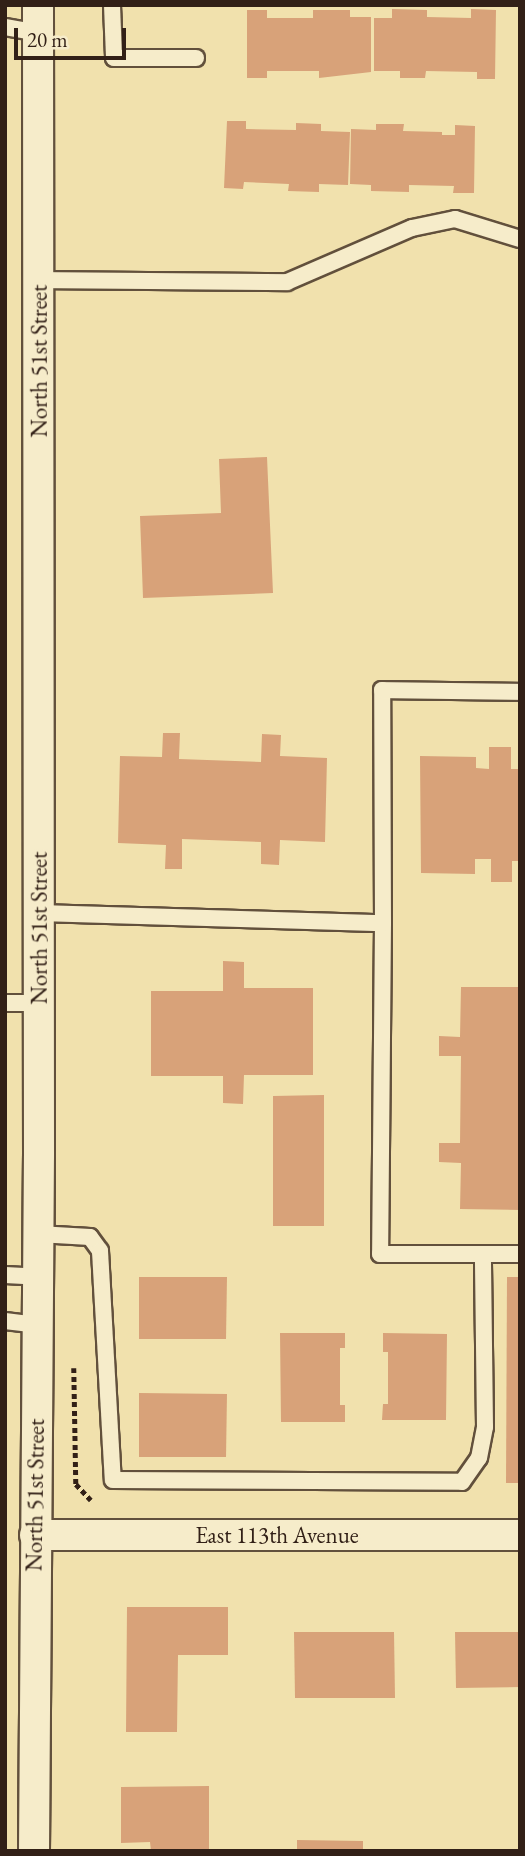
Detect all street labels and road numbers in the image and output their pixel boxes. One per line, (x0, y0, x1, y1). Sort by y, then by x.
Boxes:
street label: North 51st Street (25, 285, 53, 437)
street label: North 51st Street (25, 852, 53, 1004)
street label: North 51st Street (20, 1418, 50, 1572)
street label: East 113th Avenue (195, 1521, 359, 1549)

